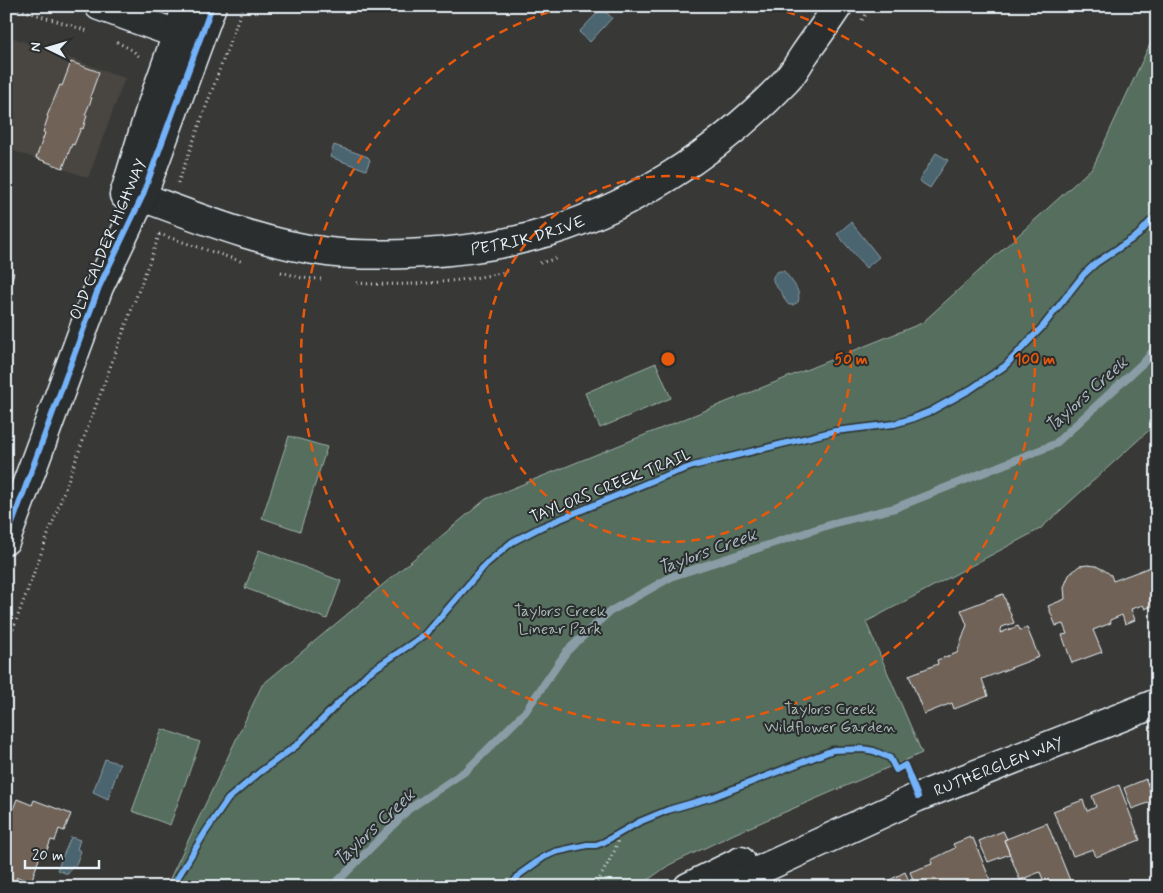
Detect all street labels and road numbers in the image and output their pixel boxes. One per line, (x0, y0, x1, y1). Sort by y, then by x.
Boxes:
street label: OLD CALDER HIGHWAY (65, 156, 152, 323)
street label: PETRIK DRIVE (469, 211, 588, 260)
street label: TAYLORS CREEK TRAIL (527, 444, 694, 528)
street label: RUTHERGLEN WAY (931, 732, 1067, 802)

